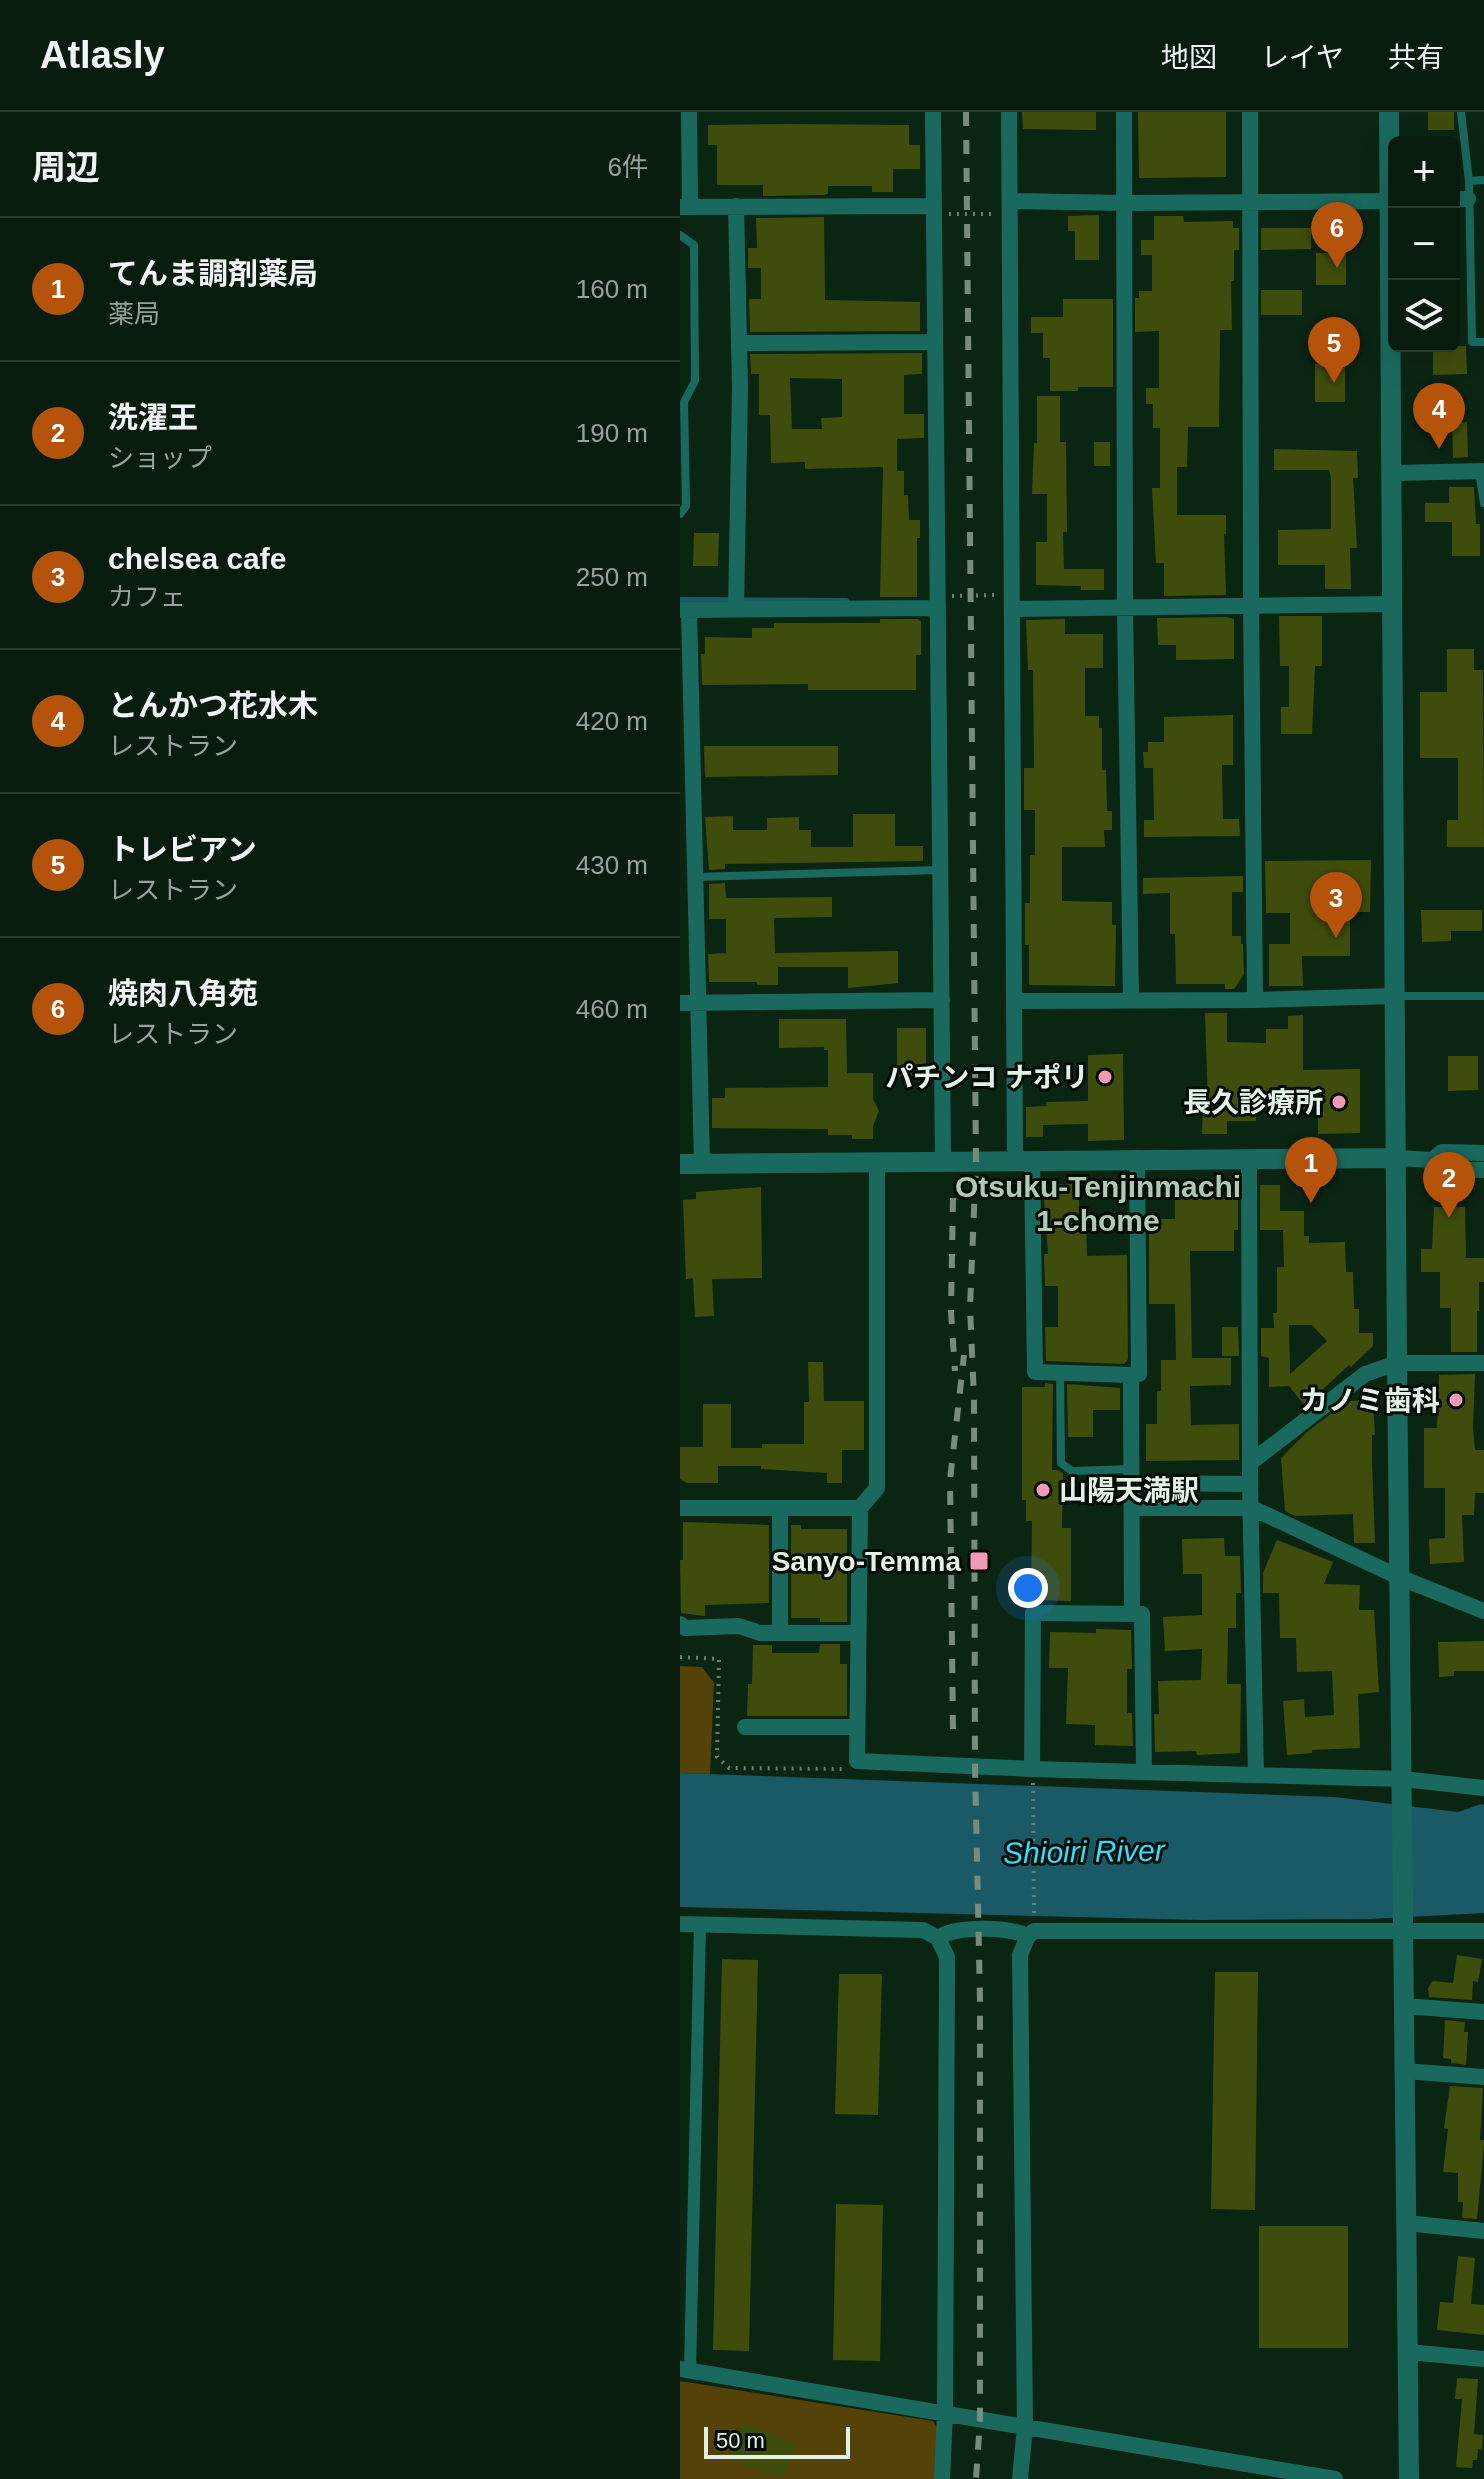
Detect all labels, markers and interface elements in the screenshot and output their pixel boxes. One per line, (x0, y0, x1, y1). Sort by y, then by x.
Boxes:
text: Atlasly (40, 34, 165, 76)
text: 地図 (1161, 42, 1217, 73)
text: レイヤ (1261, 42, 1344, 73)
text: 共有 (1388, 42, 1444, 73)
map controls (1388, 136, 1460, 352)
button: + (1388, 136, 1460, 208)
text: 周辺 (32, 148, 100, 186)
text: 6件 (608, 152, 648, 182)
pin: 6 (1311, 202, 1363, 268)
button: − (1388, 208, 1460, 280)
text: てんま調剤薬局 (108, 257, 318, 290)
text: 1 (51, 274, 65, 304)
text: 160 m (576, 274, 648, 304)
button: layers (1388, 280, 1460, 352)
text: 薬局 (108, 299, 160, 329)
pin: 5 (1308, 317, 1360, 383)
pin: 4 (1413, 383, 1465, 449)
text: 洗濯王 (108, 401, 198, 434)
text: 2 (51, 418, 65, 448)
text: 190 m (576, 418, 648, 448)
text: ショップ (108, 443, 212, 473)
text: chelsea cafe (108, 542, 286, 575)
text: 3 (51, 562, 65, 592)
text: 250 m (576, 562, 648, 592)
text: カフェ (108, 582, 186, 612)
text: とんかつ花水木 (108, 689, 318, 722)
text: 4 (51, 706, 65, 736)
text: 420 m (576, 706, 648, 736)
text: レストラン (108, 731, 238, 761)
text: トレビアン (108, 833, 257, 866)
text: 5 (51, 850, 65, 880)
text: 430 m (576, 850, 648, 880)
pin: 3 (1310, 872, 1362, 938)
text: レストラン (108, 875, 238, 905)
text: 焼肉八角苑 (108, 977, 258, 1010)
text: 6 (51, 994, 65, 1024)
text: 460 m (576, 994, 648, 1024)
text: レストラン (108, 1019, 238, 1049)
place label: パチンコ ナポリ (885, 1062, 1089, 1093)
marker: パチンコ ナポリ (1096, 1068, 1114, 1086)
place label: 長久診療所 (1183, 1087, 1323, 1118)
marker: 長久診療所 (1330, 1093, 1348, 1111)
pin: 1 (1285, 1137, 1337, 1203)
pin: 2 (1423, 1152, 1475, 1218)
district label: Otsuku-Tenjinmachi 1-chome (955, 1170, 1241, 1237)
place label: カノミ歯科 (1300, 1385, 1440, 1416)
marker: カノミ歯科 (1447, 1391, 1465, 1409)
place label: 山陽天満駅 (1059, 1475, 1199, 1506)
marker: 山陽天満駅 (1034, 1481, 1052, 1499)
place label: Sanyo-Temma (772, 1546, 961, 1577)
marker: Sanyo-Temma (968, 1550, 990, 1572)
your location (1008, 1568, 1048, 1608)
water label: Shioiri River (1003, 1834, 1166, 1869)
scale bar (704, 2423, 850, 2459)
text: 50 m (716, 2428, 765, 2453)

